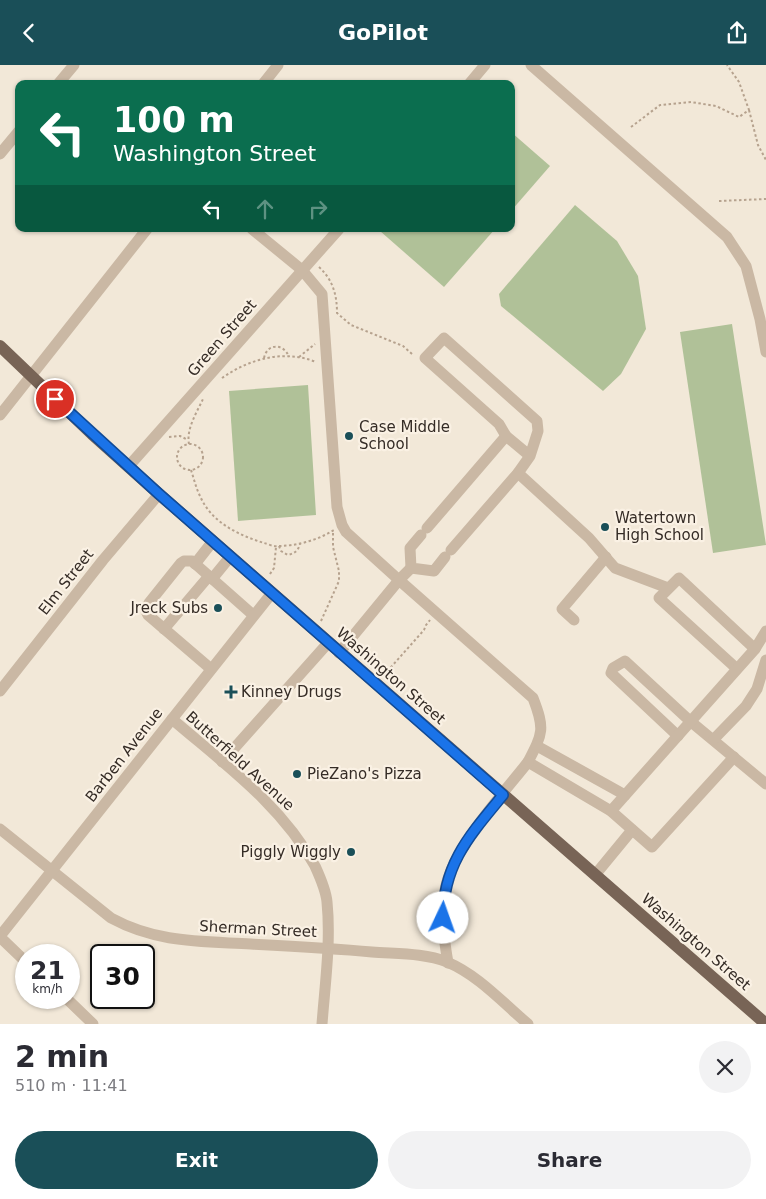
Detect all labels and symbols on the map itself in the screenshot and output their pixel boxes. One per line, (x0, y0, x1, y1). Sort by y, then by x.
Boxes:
street label: Green Street (184, 296, 260, 380)
pin (34, 378, 76, 420)
place label: Case Middle School (359, 418, 450, 453)
marker: Case Middle School (343, 430, 355, 442)
place label: Watertown High School (615, 509, 704, 544)
marker: Watertown High School (599, 521, 611, 533)
street label: Elm Street (35, 545, 97, 619)
place label: Jreck Subs (129, 599, 208, 617)
marker: Jreck Subs (212, 602, 224, 614)
street label: Washington Street (333, 624, 449, 728)
place label: Kinney Drugs (241, 683, 342, 701)
marker: Kinney Drugs (225, 686, 237, 698)
street label: Barben Avenue (82, 704, 166, 806)
street label: Butterfield Avenue (182, 708, 298, 814)
place label: PieZano's Pizza (307, 765, 422, 783)
marker: PieZano's Pizza (291, 768, 303, 780)
place label: Piggly Wiggly (241, 843, 341, 861)
marker: Piggly Wiggly (345, 846, 357, 858)
street label: Washington Street (638, 890, 754, 994)
position arrow (416, 891, 468, 943)
street label: Sherman Street (199, 917, 317, 941)
speed limit sign: 30 (90, 944, 155, 1009)

